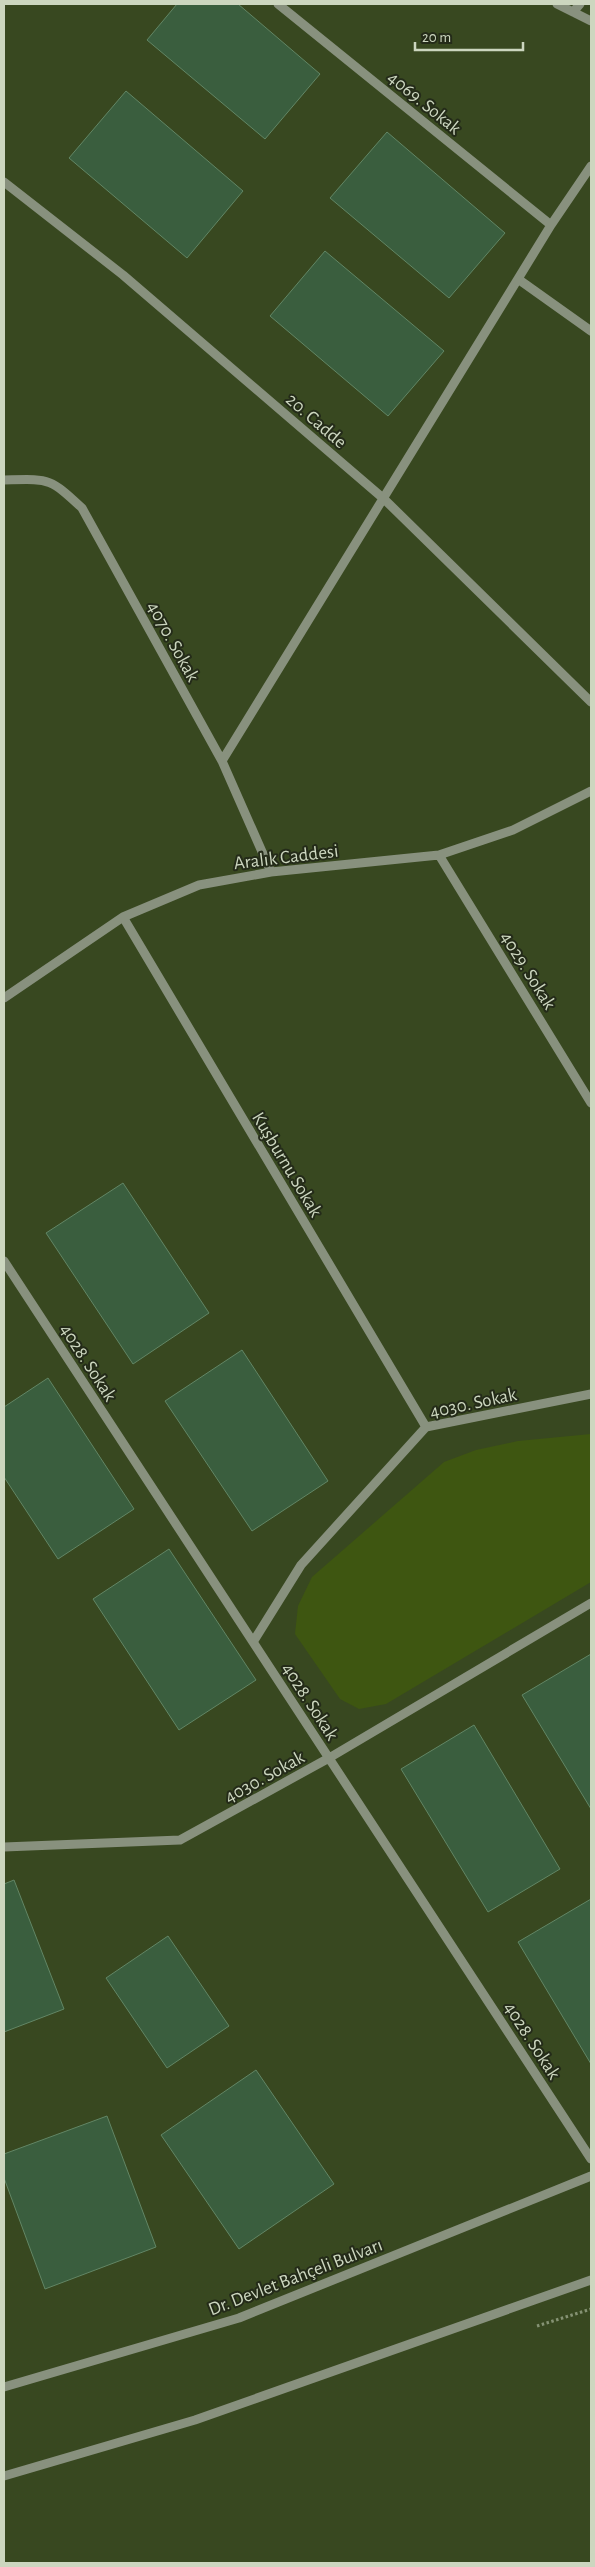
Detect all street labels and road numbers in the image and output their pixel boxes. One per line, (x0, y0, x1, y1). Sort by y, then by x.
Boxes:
street label: 4069. Sokak (384, 68, 465, 138)
street label: 20. Cadde (282, 390, 350, 452)
street label: 4070. Sokak (143, 599, 203, 685)
street label: Aralık Caddesi (233, 842, 340, 873)
street label: 4029. Sokak (496, 928, 559, 1013)
street label: Kuşburnu Sokak (248, 1109, 326, 1221)
street label: 4028. Sokak (56, 1321, 120, 1405)
street label: 4030. Sokak (428, 1385, 519, 1422)
street label: 4028. Sokak (278, 1660, 342, 1744)
street label: 4030. Sokak (222, 1747, 308, 1807)
street label: 4028. Sokak (500, 1999, 564, 2083)
street label: Dr. Devlet Bahçeli Bulvarı (206, 2235, 385, 2319)

